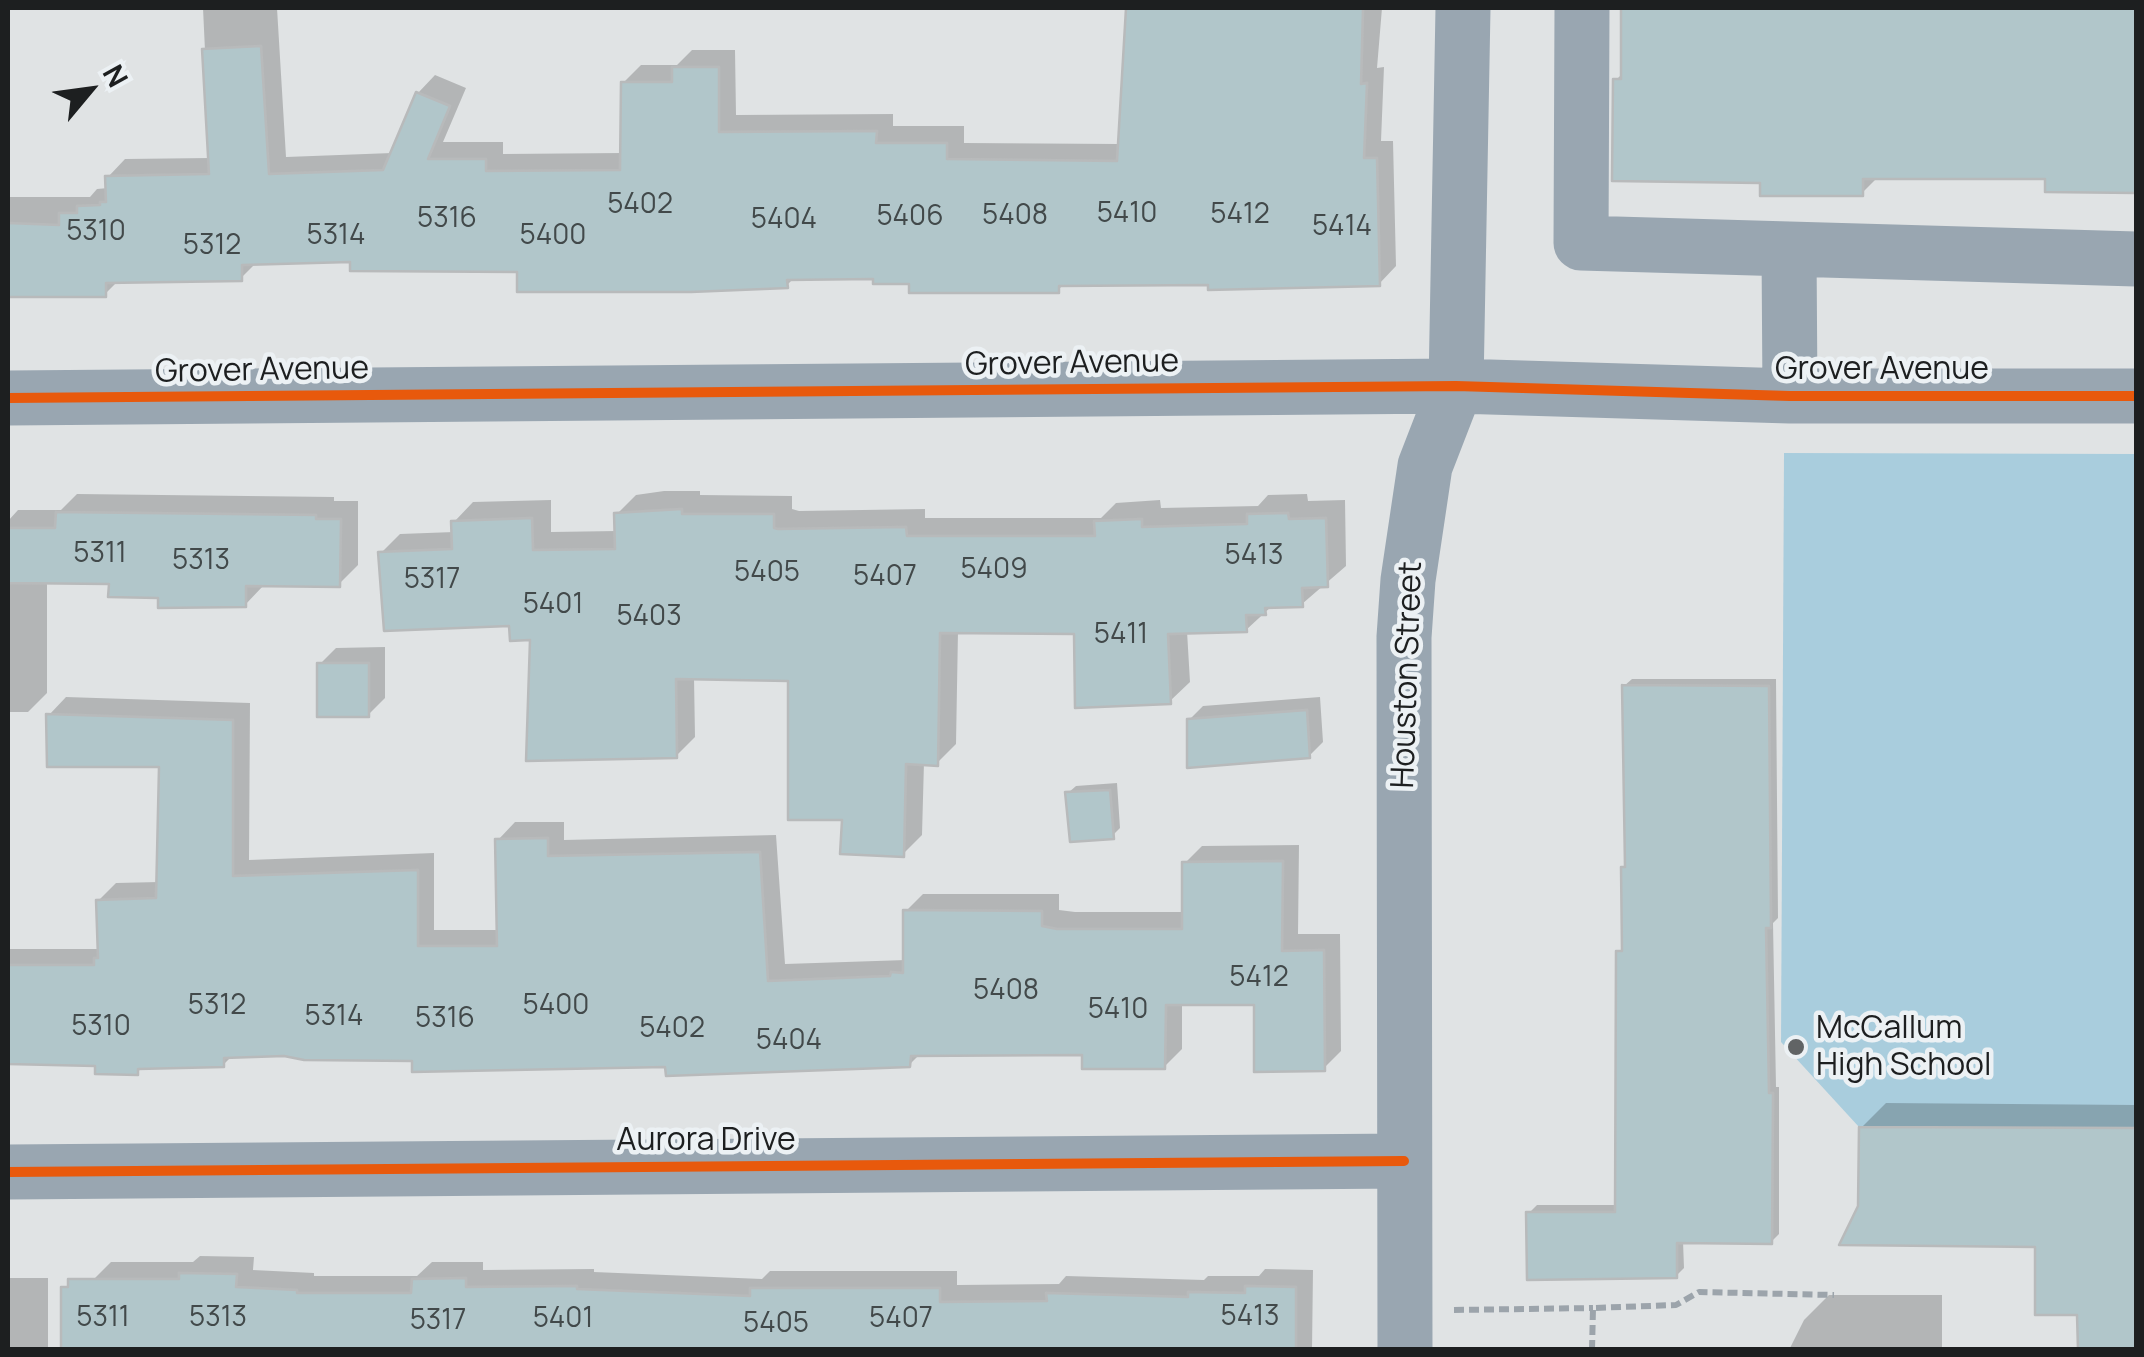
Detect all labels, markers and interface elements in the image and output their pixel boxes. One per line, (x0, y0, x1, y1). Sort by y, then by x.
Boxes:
north arrow (40, 40, 140, 140)
text: N (95, 57, 138, 93)
house number: 5402 (607, 188, 673, 222)
house number: 5410 (1097, 197, 1157, 231)
house number: 5412 (1210, 198, 1270, 232)
house number: 5408 (982, 199, 1048, 233)
house number: 5406 (876, 200, 944, 234)
house number: 5316 (417, 202, 477, 236)
house number: 5404 (751, 203, 817, 237)
house number: 5414 (1312, 210, 1372, 244)
house number: 5310 (66, 215, 126, 249)
house number: 5314 (306, 219, 366, 253)
house number: 5400 (520, 219, 586, 253)
house number: 5312 (183, 229, 241, 263)
street label: Grover Avenue (965, 343, 1179, 385)
street label: Grover Avenue (155, 350, 369, 392)
street label: Grover Avenue (1775, 351, 1989, 389)
house number: 5311 (73, 537, 127, 571)
house number: 5413 (1224, 539, 1284, 573)
house number: 5313 (172, 544, 230, 578)
house number: 5409 (960, 553, 1028, 587)
house number: 5405 (734, 556, 800, 590)
house number: 5407 (853, 560, 917, 594)
street label: Houston Street (1385, 561, 1431, 789)
house number: 5317 (404, 563, 460, 597)
house number: 5401 (523, 588, 583, 622)
house number: 5403 (616, 600, 682, 634)
house number: 5411 (1094, 618, 1148, 652)
house number: 5412 (1229, 961, 1289, 995)
house number: 5408 (973, 974, 1039, 1008)
house number: 5312 (188, 989, 246, 1023)
house number: 5400 (523, 989, 589, 1023)
house number: 5410 (1088, 993, 1148, 1027)
house number: 5314 (304, 1000, 364, 1034)
house number: 5316 (415, 1002, 475, 1036)
house number: 5310 (71, 1010, 131, 1044)
place label: McCallum High School (1816, 1010, 1992, 1085)
house number: 5402 (639, 1012, 705, 1046)
house number: 5404 (756, 1024, 822, 1058)
marker: McCallum High School (1785, 1036, 1807, 1058)
street label: Aurora Drive (616, 1122, 796, 1160)
house number: 5413 (1220, 1300, 1280, 1334)
house number: 5311 (76, 1301, 130, 1335)
house number: 5313 (189, 1301, 247, 1335)
house number: 5401 (533, 1302, 593, 1336)
house number: 5407 (869, 1302, 933, 1336)
house number: 5317 (410, 1304, 466, 1338)
house number: 5405 (743, 1307, 809, 1341)

